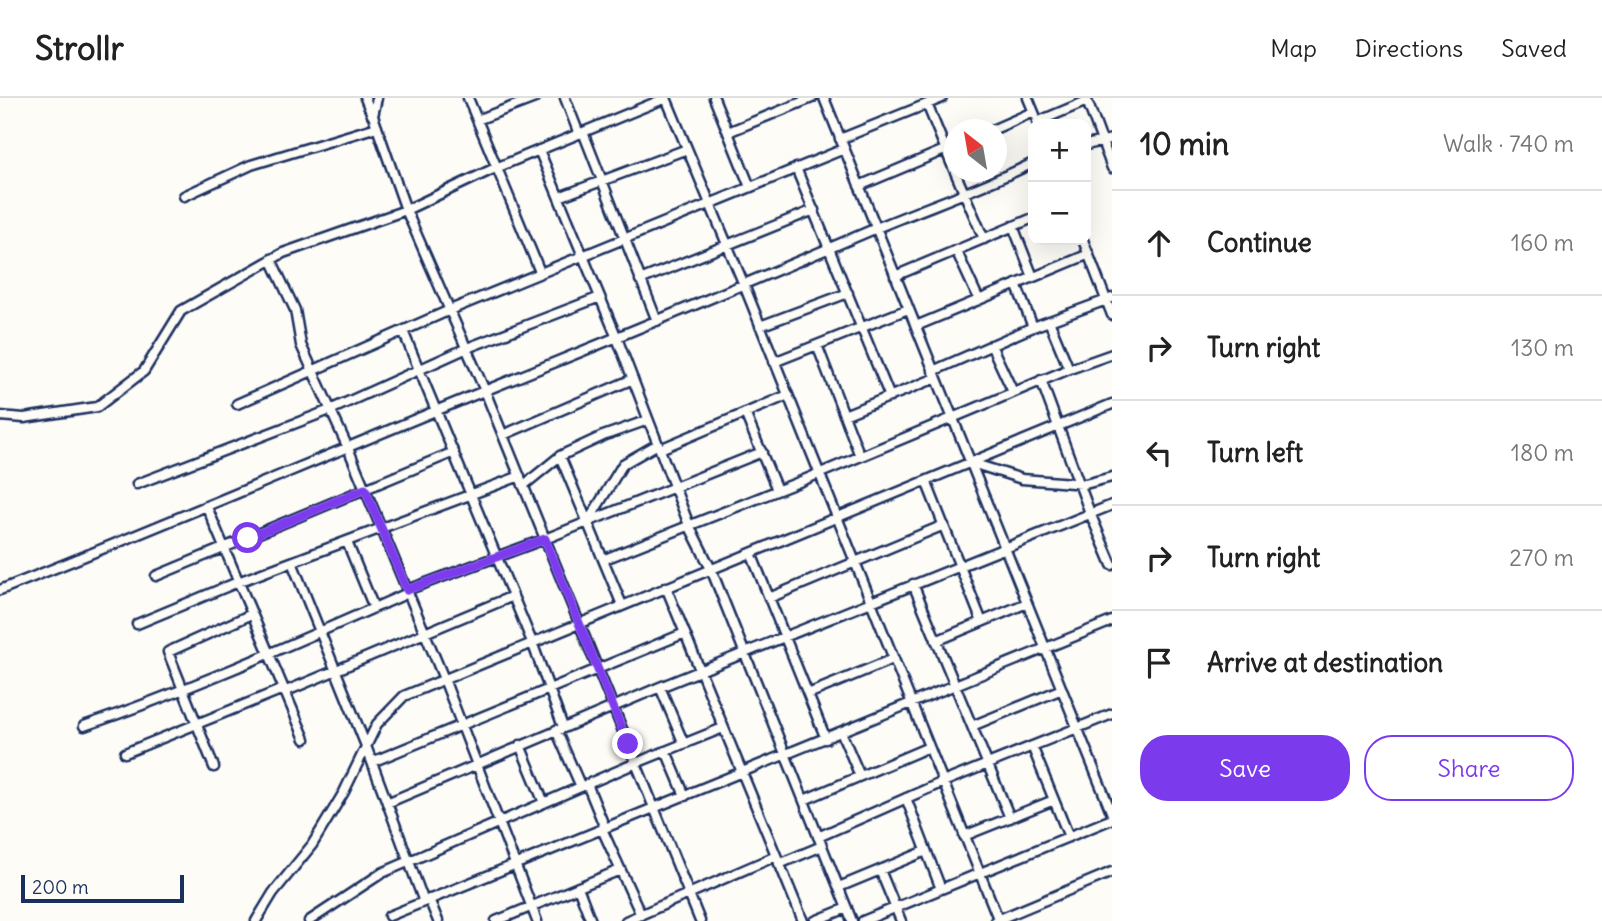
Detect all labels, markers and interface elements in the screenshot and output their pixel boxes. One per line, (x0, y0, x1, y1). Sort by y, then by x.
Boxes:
text: Strollr (35, 27, 124, 69)
text: Map (1270, 33, 1317, 63)
text: Directions (1355, 33, 1463, 63)
text: Saved (1501, 33, 1567, 63)
north arrow (944, 119, 1007, 182)
map controls (1028, 119, 1091, 245)
button: + (1028, 119, 1091, 182)
text: 10 min (1140, 125, 1229, 163)
text: Walk · 740 m (1443, 129, 1574, 158)
button: − (1028, 182, 1091, 245)
icon: ahead (1140, 224, 1178, 262)
text: Continue (1207, 226, 1312, 259)
text: 160 m (1511, 228, 1574, 257)
icon: right (1140, 329, 1178, 367)
text: Turn right (1207, 331, 1320, 364)
text: 130 m (1511, 333, 1574, 362)
icon: left (1140, 434, 1178, 472)
text: Turn left (1207, 436, 1303, 469)
text: 180 m (1511, 438, 1574, 467)
route start (232, 522, 263, 553)
icon: right (1140, 539, 1178, 577)
text: Turn right (1207, 541, 1320, 574)
text: 270 m (1509, 543, 1574, 572)
icon: arrive (1140, 644, 1178, 682)
text: Arrive at destination (1207, 646, 1443, 679)
route end (612, 728, 643, 759)
button: Save (1140, 735, 1350, 801)
button: Share (1364, 735, 1574, 801)
scale bar (21, 872, 184, 904)
text: 200 m (32, 875, 89, 899)

